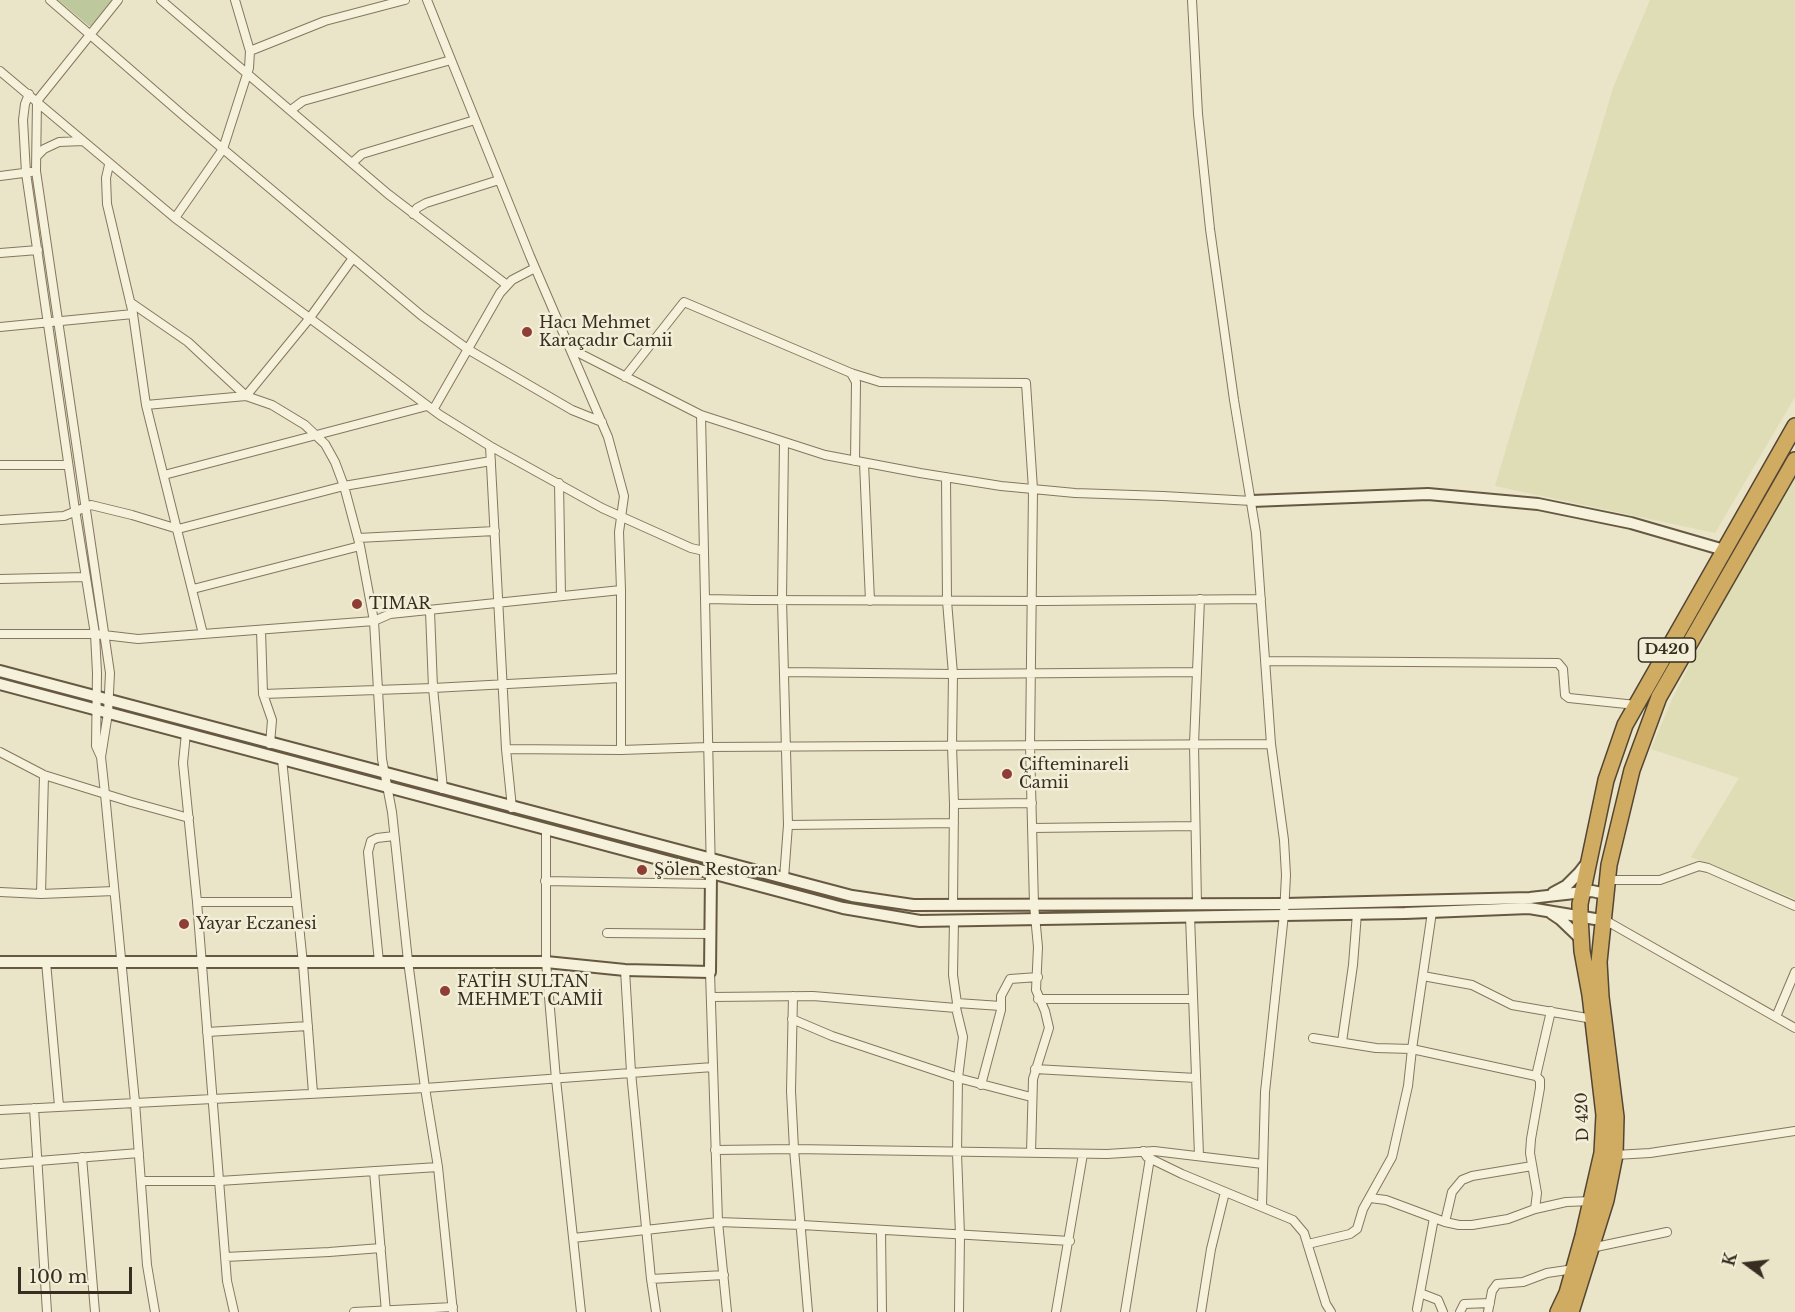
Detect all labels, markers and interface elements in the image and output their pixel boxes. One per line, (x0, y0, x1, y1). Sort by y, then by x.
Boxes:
place label: Hacı Mehmet Karaçadır Camii (539, 313, 673, 351)
marker: Hacı Mehmet Karaçadır Camii (520, 325, 534, 339)
place label: TIMAR (369, 594, 431, 614)
marker: TIMAR (350, 597, 364, 611)
road number: D420 (1638, 638, 1696, 662)
place label: Çifteminareli Camii (1019, 755, 1129, 793)
marker: Çifteminareli Camii (1000, 767, 1014, 781)
place label: Şölen Restoran (654, 860, 778, 880)
marker: Şölen Restoran (635, 863, 649, 877)
place label: Yayar Eczanesi (196, 914, 317, 934)
marker: Yayar Eczanesi (177, 917, 191, 931)
place label: FATİH SULTAN MEHMET CAMİİ (457, 972, 603, 1010)
marker: FATİH SULTAN MEHMET CAMİİ (438, 984, 452, 998)
street label: D 420 (1573, 1092, 1593, 1142)
north arrow (1717, 1234, 1777, 1294)
text: K (1718, 1250, 1741, 1268)
scale bar (21, 1255, 135, 1293)
text: 100 m (29, 1266, 87, 1288)

